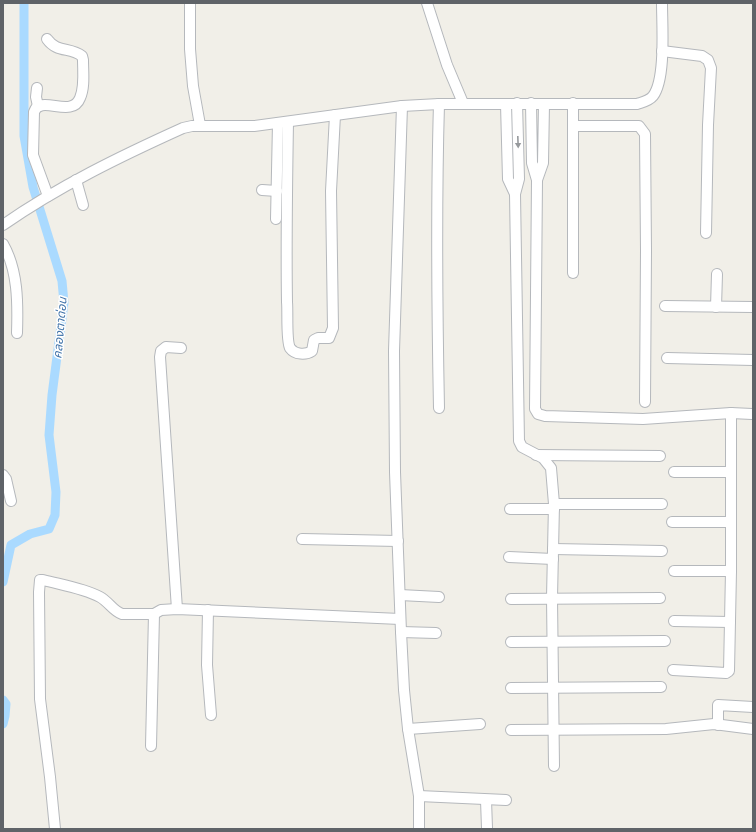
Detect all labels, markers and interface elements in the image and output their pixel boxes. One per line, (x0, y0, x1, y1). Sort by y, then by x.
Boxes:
one-way arrow (515, 136, 521, 149)
water label: คลองตาด่อน (50, 296, 70, 359)

